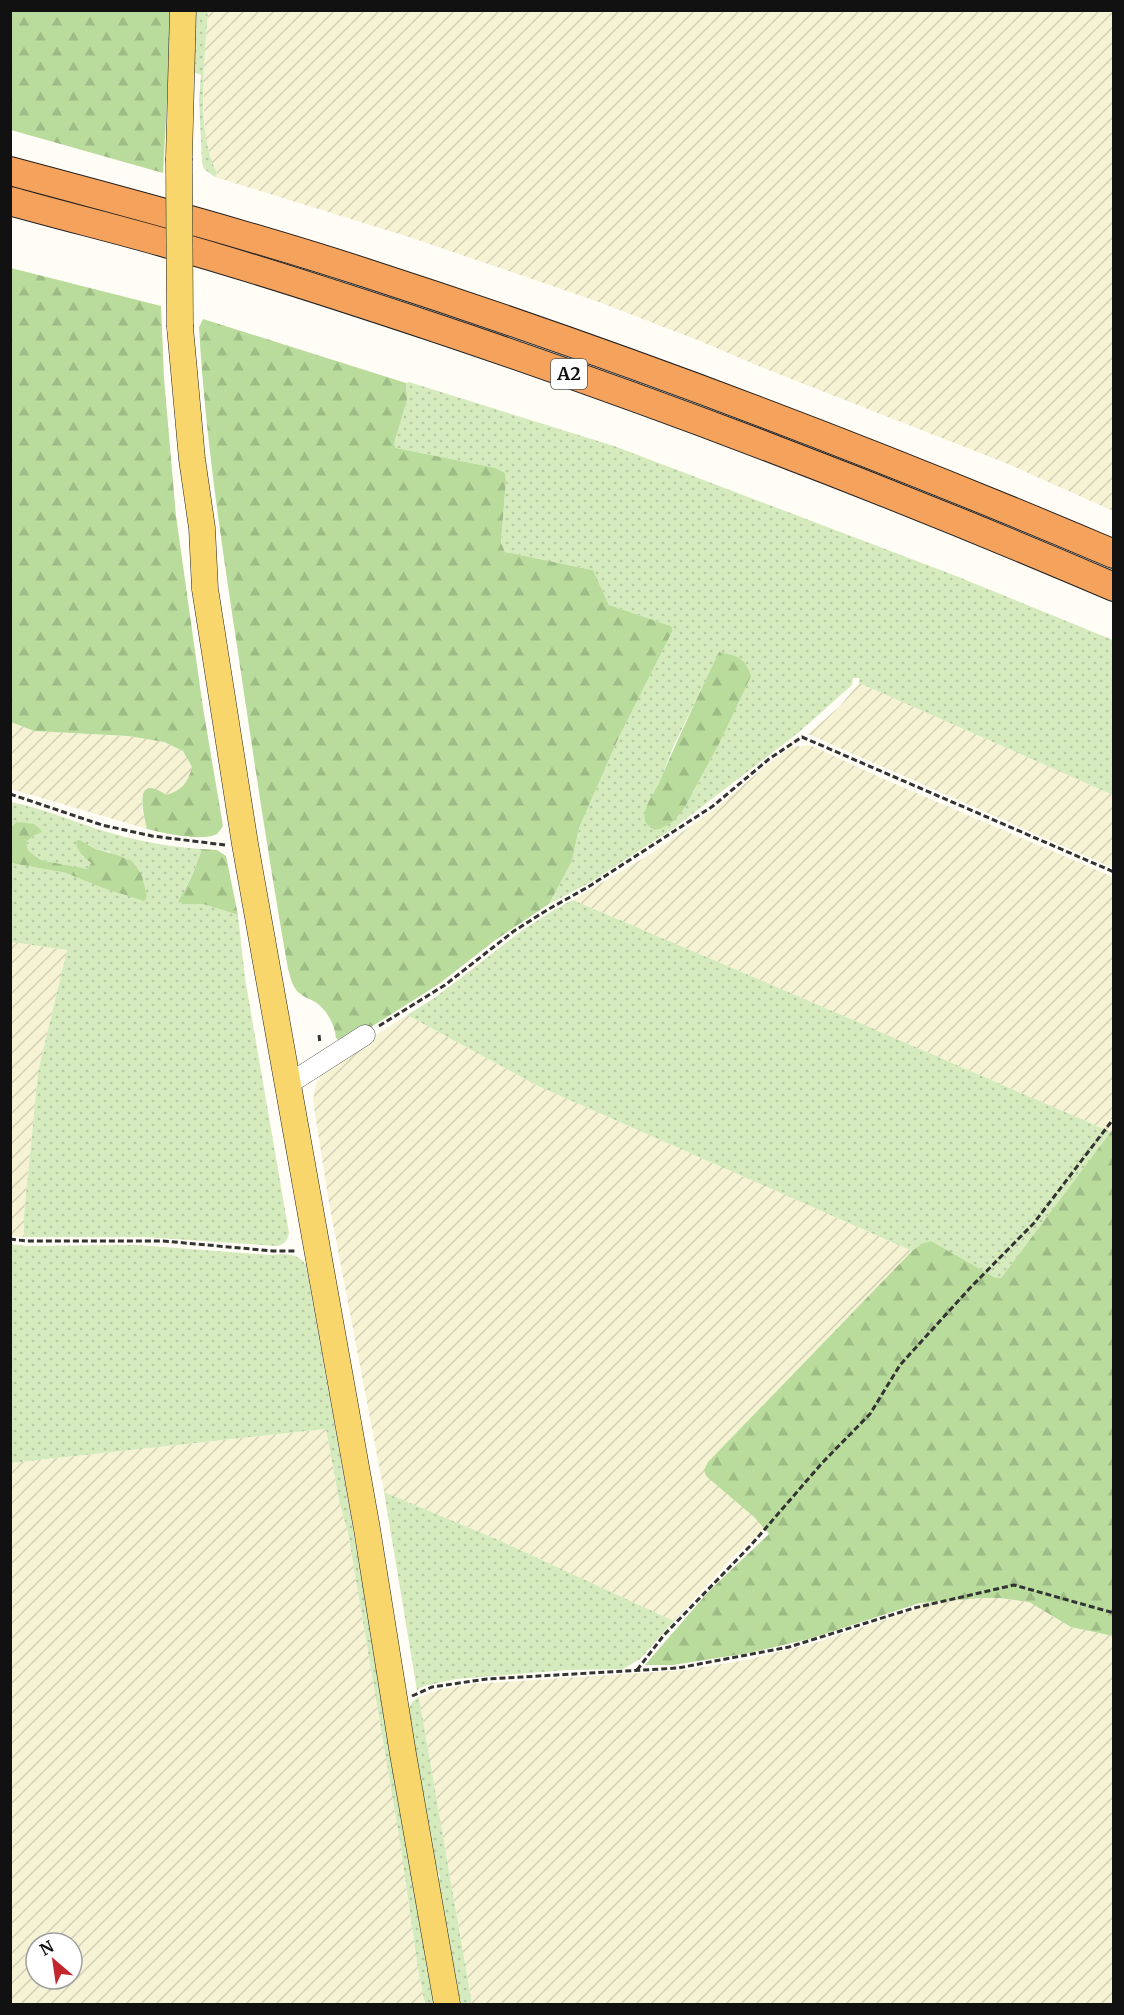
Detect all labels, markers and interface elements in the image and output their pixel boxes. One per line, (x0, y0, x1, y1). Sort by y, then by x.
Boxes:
road number: A2 (551, 359, 587, 389)
north arrow (24, 1931, 84, 1991)
text: N (36, 1936, 57, 1960)

